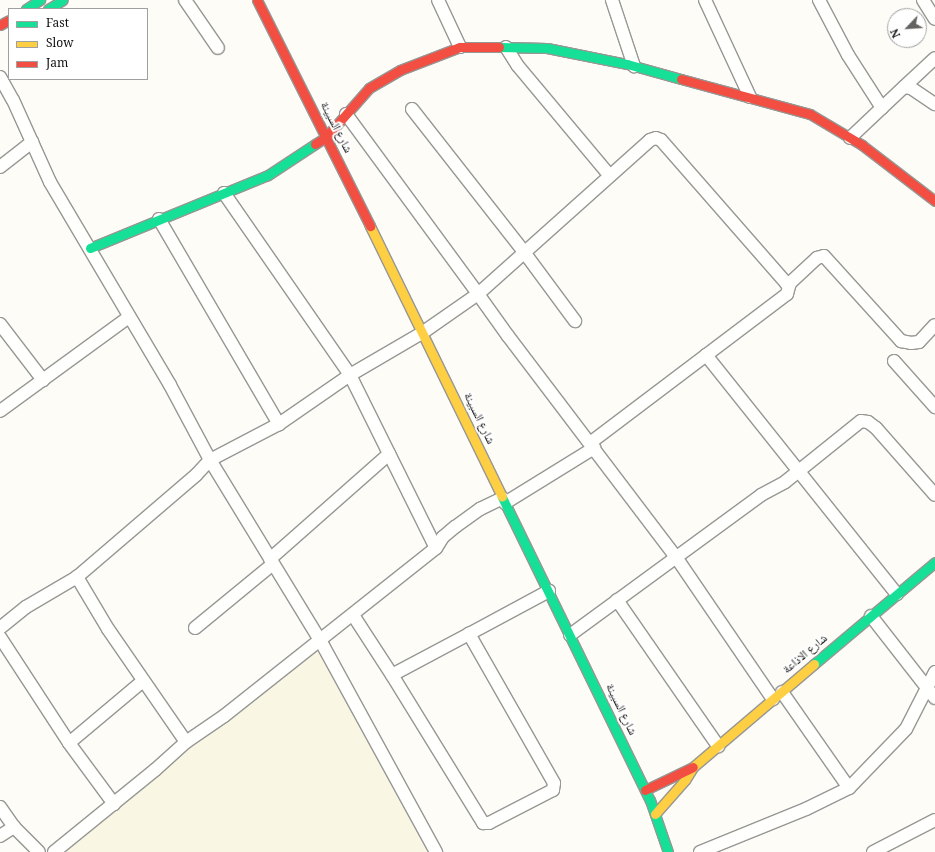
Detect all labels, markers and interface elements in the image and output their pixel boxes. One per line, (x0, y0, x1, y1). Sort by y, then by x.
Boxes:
legend (8, 8, 148, 80)
north arrow (887, 8, 927, 48)
text: Fast (46, 14, 69, 35)
text: N (886, 25, 907, 41)
text: Slow (46, 34, 74, 55)
text: Jam (46, 54, 68, 75)
street label: شارع السبينة (316, 100, 354, 156)
street label: شارع السبينة (459, 391, 497, 447)
street label: شارع الاذاعة (781, 632, 831, 678)
street label: شارع السبينة (601, 682, 639, 738)

